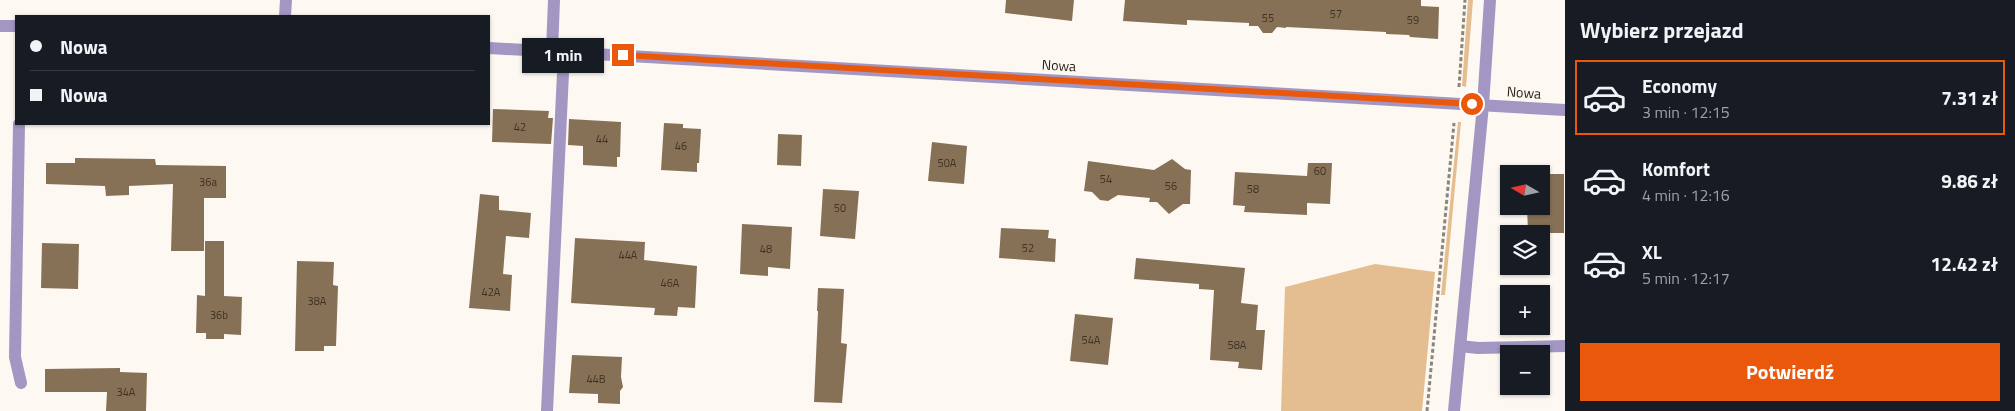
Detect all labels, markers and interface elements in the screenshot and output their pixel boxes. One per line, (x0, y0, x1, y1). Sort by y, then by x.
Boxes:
house number: 57 (1330, 6, 1342, 22)
house number: 55 (1262, 10, 1274, 26)
house number: 59 (1407, 12, 1419, 28)
text: Wybierz przejazd (1580, 13, 1744, 47)
text: Nowa (60, 32, 108, 61)
callout: 1 min (523, 38, 606, 72)
text: 1 min (544, 43, 582, 67)
route end (612, 44, 634, 66)
street label: Nowa (1041, 54, 1077, 76)
text: Economy (1642, 71, 1717, 100)
icon: car (1582, 75, 1627, 120)
text: Nowa (60, 80, 108, 109)
street label: Nowa (1506, 80, 1542, 104)
text: 7.31 zł (1941, 83, 1998, 112)
route start (1461, 93, 1483, 115)
text: 3 min · 12:15 (1642, 100, 1730, 124)
house number: 42 (514, 119, 526, 135)
house number: 44 (596, 131, 608, 147)
house number: 46 (675, 138, 687, 154)
text: Komfort (1642, 154, 1710, 183)
house number: 50A (938, 155, 957, 171)
icon: car (1582, 158, 1627, 203)
house number: 60 (1314, 163, 1326, 179)
north arrow (1500, 165, 1550, 215)
map controls (1500, 165, 1550, 395)
text: 9.86 zł (1941, 166, 1998, 195)
house number: 54 (1100, 171, 1112, 187)
house number: 36a (199, 174, 217, 190)
house number: 56 (1165, 178, 1177, 194)
house number: 58 (1247, 181, 1259, 197)
text: 4 min · 12:16 (1642, 183, 1730, 207)
house number: 50 (834, 200, 846, 216)
button: layers (1500, 225, 1550, 275)
text: XL (1642, 237, 1662, 266)
house number: 52 (1022, 240, 1034, 256)
house number: 48 (760, 241, 772, 257)
icon: car (1582, 241, 1627, 286)
house number: 44A (619, 247, 638, 263)
text: 12.42 zł (1931, 249, 1998, 278)
text: 5 min · 12:17 (1642, 266, 1730, 290)
house number: 46A (661, 275, 680, 291)
house number: 42A (482, 284, 501, 300)
button: + (1500, 285, 1550, 335)
house number: 38A (308, 293, 327, 309)
house number: 36b (210, 307, 228, 323)
house number: 54A (1082, 332, 1101, 348)
house number: 58A (1228, 337, 1247, 353)
button: Potwierdź (1580, 343, 2000, 401)
button: − (1500, 345, 1550, 395)
house number: 44B (586, 371, 606, 387)
house number: 34A (117, 384, 136, 400)

